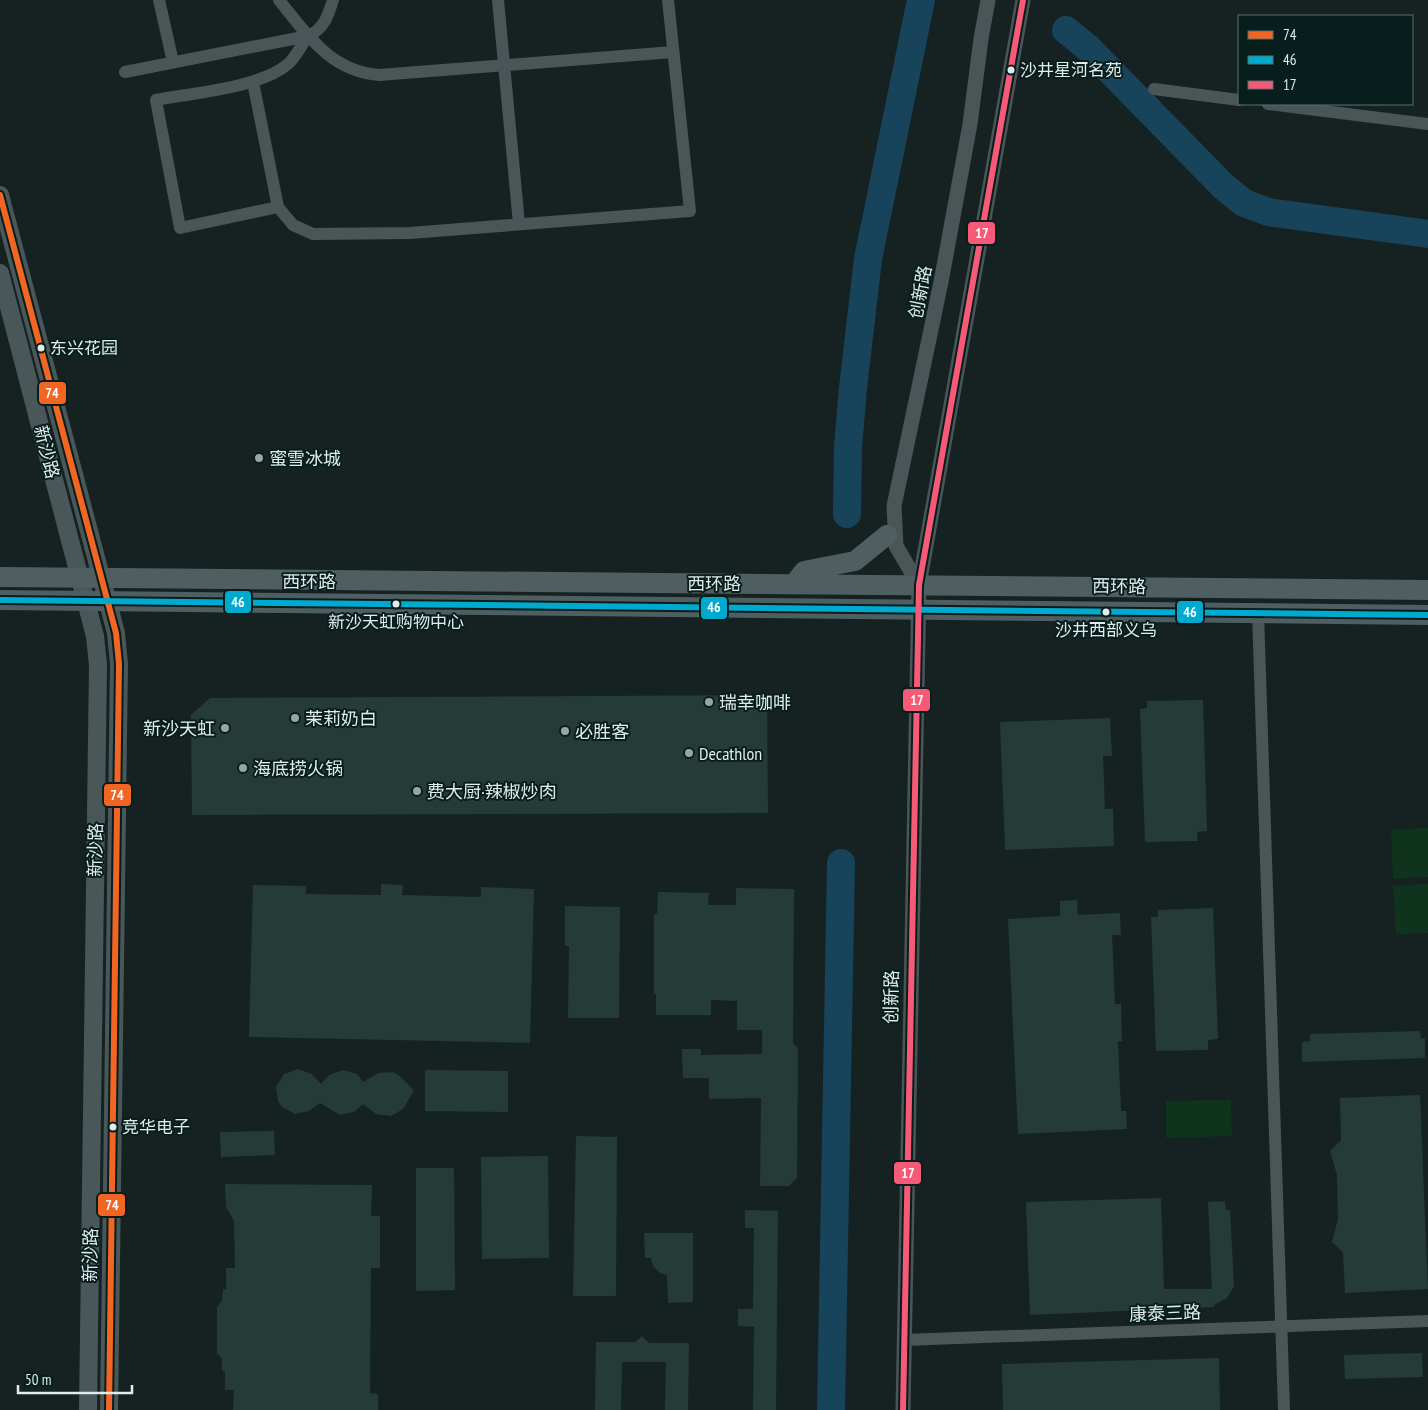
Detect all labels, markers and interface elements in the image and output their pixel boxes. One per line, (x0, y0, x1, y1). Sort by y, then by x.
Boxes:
legend (1238, 15, 1413, 105)
text: 74 (1283, 25, 1297, 44)
text: 46 (1283, 50, 1297, 69)
place label: 沙井星河名苑 (1020, 59, 1122, 81)
marker: 沙井星河名苑 (1006, 65, 1016, 75)
text: 17 (1283, 75, 1297, 94)
line badge: 17 (967, 221, 996, 245)
text: 17 (975, 224, 989, 242)
street label: 创新路 (904, 263, 936, 321)
place label: 东兴花园 (50, 337, 118, 359)
marker: 东兴花园 (36, 343, 46, 353)
line badge: 74 (38, 381, 67, 405)
text: 74 (45, 384, 59, 402)
street label: 新沙路 (29, 423, 65, 481)
place label: 蜜雪冰城 (269, 447, 341, 470)
marker: 蜜雪冰城 (253, 452, 265, 464)
street label: 西环路 (282, 570, 336, 593)
street label: 西环路 (687, 572, 741, 595)
street label: 西环路 (1092, 574, 1146, 598)
line badge: 46 (224, 590, 252, 614)
text: 46 (231, 593, 245, 611)
line badge: 46 (700, 596, 728, 620)
text: 46 (707, 598, 721, 616)
marker: 新沙天虹购物中心 (391, 599, 401, 609)
line badge: 46 (1176, 600, 1204, 624)
text: 46 (1183, 603, 1197, 621)
marker: 沙井西部义乌 (1101, 607, 1111, 617)
place label: 新沙天虹购物中心 (328, 611, 464, 633)
place label: 沙井西部义乌 (1055, 619, 1157, 641)
line badge: 17 (902, 688, 931, 712)
place label: 瑞幸咖啡 (719, 691, 791, 714)
text: 17 (910, 691, 924, 709)
marker: 瑞幸咖啡 (703, 696, 715, 708)
place label: 茉莉奶白 (305, 707, 377, 730)
marker: 茉莉奶白 (289, 712, 301, 724)
place label: 新沙天虹 (143, 717, 215, 740)
place label: 必胜客 (575, 720, 629, 743)
marker: 新沙天虹 (219, 722, 231, 734)
marker: 必胜客 (559, 725, 571, 737)
place label: Decathlon (699, 742, 762, 765)
marker: Decathlon (683, 747, 695, 759)
place label: 海底捞火锅 (253, 757, 343, 780)
marker: 海底捞火锅 (237, 762, 249, 774)
place label: 费大厨·辣椒炒肉 (427, 780, 557, 803)
line badge: 74 (103, 783, 132, 807)
marker: 费大厨·辣椒炒肉 (411, 785, 423, 797)
text: 74 (110, 786, 124, 804)
street label: 新沙路 (83, 823, 107, 877)
street label: 创新路 (879, 970, 903, 1024)
place label: 竞华电子 (122, 1116, 190, 1138)
marker: 竞华电子 (108, 1122, 118, 1132)
line badge: 17 (893, 1161, 922, 1185)
text: 17 (901, 1164, 915, 1182)
line badge: 74 (97, 1193, 126, 1217)
text: 74 (105, 1196, 119, 1214)
street label: 新沙路 (78, 1228, 102, 1282)
street label: 康泰三路 (1129, 1300, 1201, 1326)
scale bar (18, 1362, 131, 1394)
text: 50 m (25, 1370, 51, 1389)

